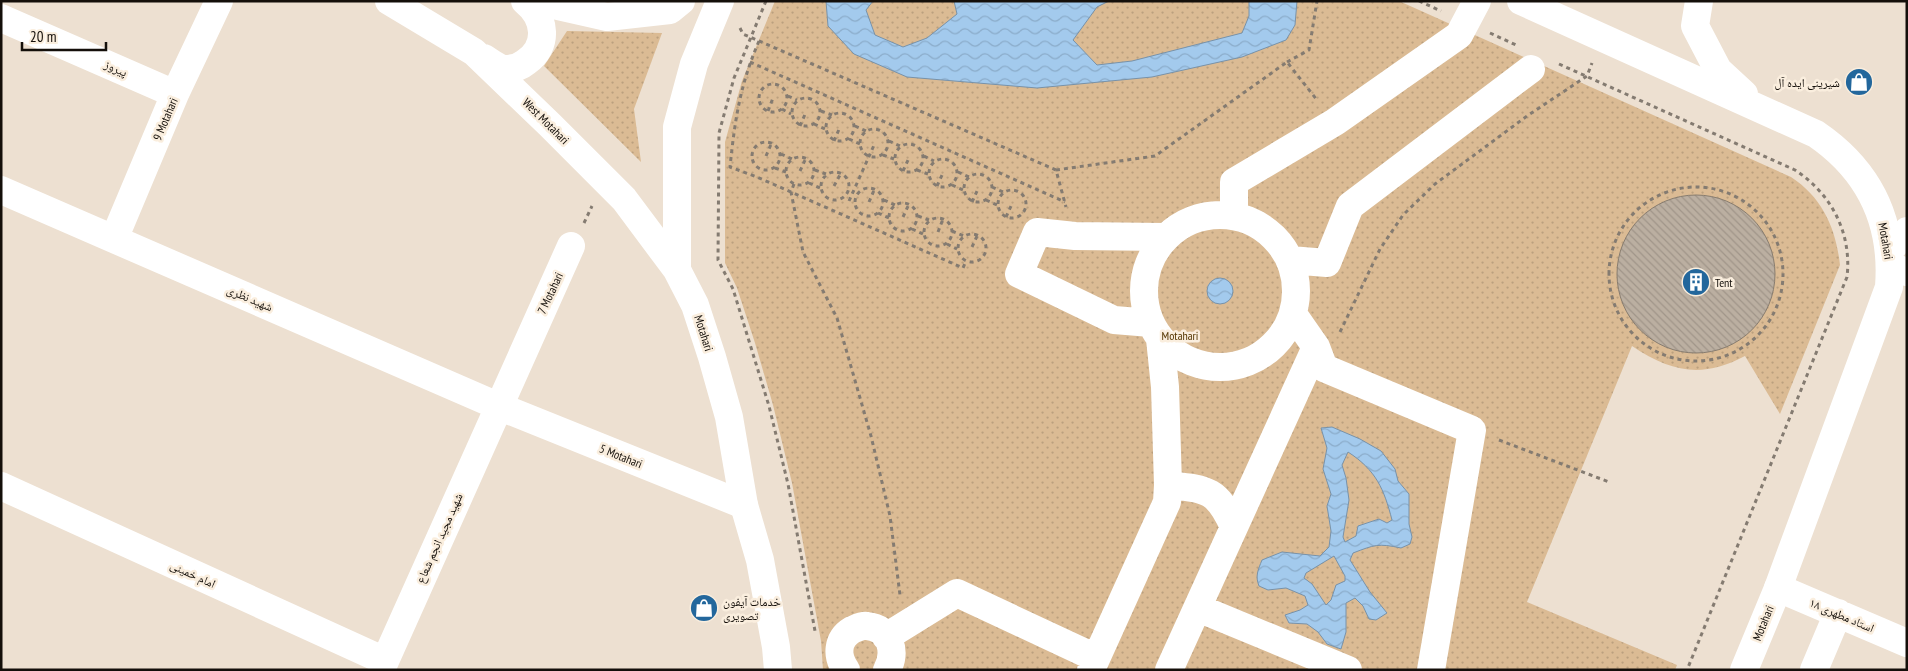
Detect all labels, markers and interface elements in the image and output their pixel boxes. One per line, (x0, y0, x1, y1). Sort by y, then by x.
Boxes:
scale bar (22, 20, 106, 52)
text: 20 m (30, 27, 56, 46)
street label: پیروز (101, 56, 130, 80)
shop icon: شیرینی ایده آل (1844, 67, 1874, 97)
place label: شیرینی ایده آل (1774, 75, 1840, 90)
street label: 9 Motahari (149, 95, 181, 143)
street label: West Motahari (520, 95, 572, 147)
street label: Motahari (1875, 222, 1897, 260)
building icon: Tent (1681, 267, 1711, 297)
street label: 7 Motahari (534, 270, 566, 316)
place label: Tent (1715, 275, 1733, 290)
street label: شهید نظری (225, 282, 275, 315)
street label: Motahari (691, 313, 717, 353)
park label: Motahari (1162, 328, 1198, 343)
street label: 5 Motahari (597, 441, 645, 471)
street label: شهید مجید انجم شعاع (412, 490, 467, 586)
street label: امام خمینی (167, 557, 218, 592)
shop icon: خدمات آیفون تصویری (689, 593, 719, 623)
place label: خدمات آیفون تصویری (723, 594, 781, 623)
street label: استاد مطهری ۱۸ (1807, 595, 1877, 635)
street label: Motahari (1749, 603, 1777, 643)

